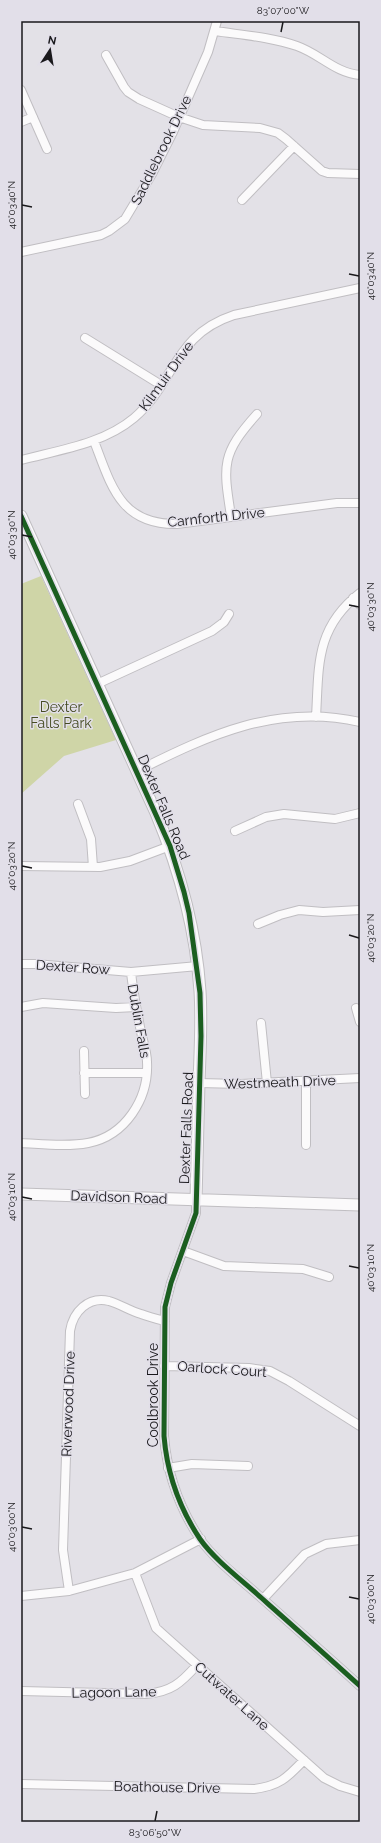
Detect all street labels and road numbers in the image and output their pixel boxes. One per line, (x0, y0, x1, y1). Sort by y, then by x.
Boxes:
street label: Saddlebrook Drive (128, 93, 194, 207)
street label: Kilmuir Drive (136, 338, 196, 414)
street label: Carnforth Drive (167, 504, 265, 530)
street label: Dexter Falls Road (135, 752, 193, 862)
street label: Dexter Row (35, 956, 111, 978)
street label: Dublin Falls (125, 983, 153, 1059)
street label: Dexter Falls Road (176, 1072, 196, 1184)
street label: Westmeath Drive (224, 1072, 336, 1092)
street label: Davidson Road (70, 1187, 168, 1207)
street label: Coolbrook Drive (145, 1343, 161, 1447)
street label: Riverwood Drive (58, 1351, 78, 1457)
street label: Oarlock Court (177, 1358, 268, 1380)
street label: Cutwater Lane (192, 1658, 272, 1734)
street label: Lagoon Lane (71, 1683, 157, 1701)
street label: Boathouse Drive (114, 1778, 220, 1796)

